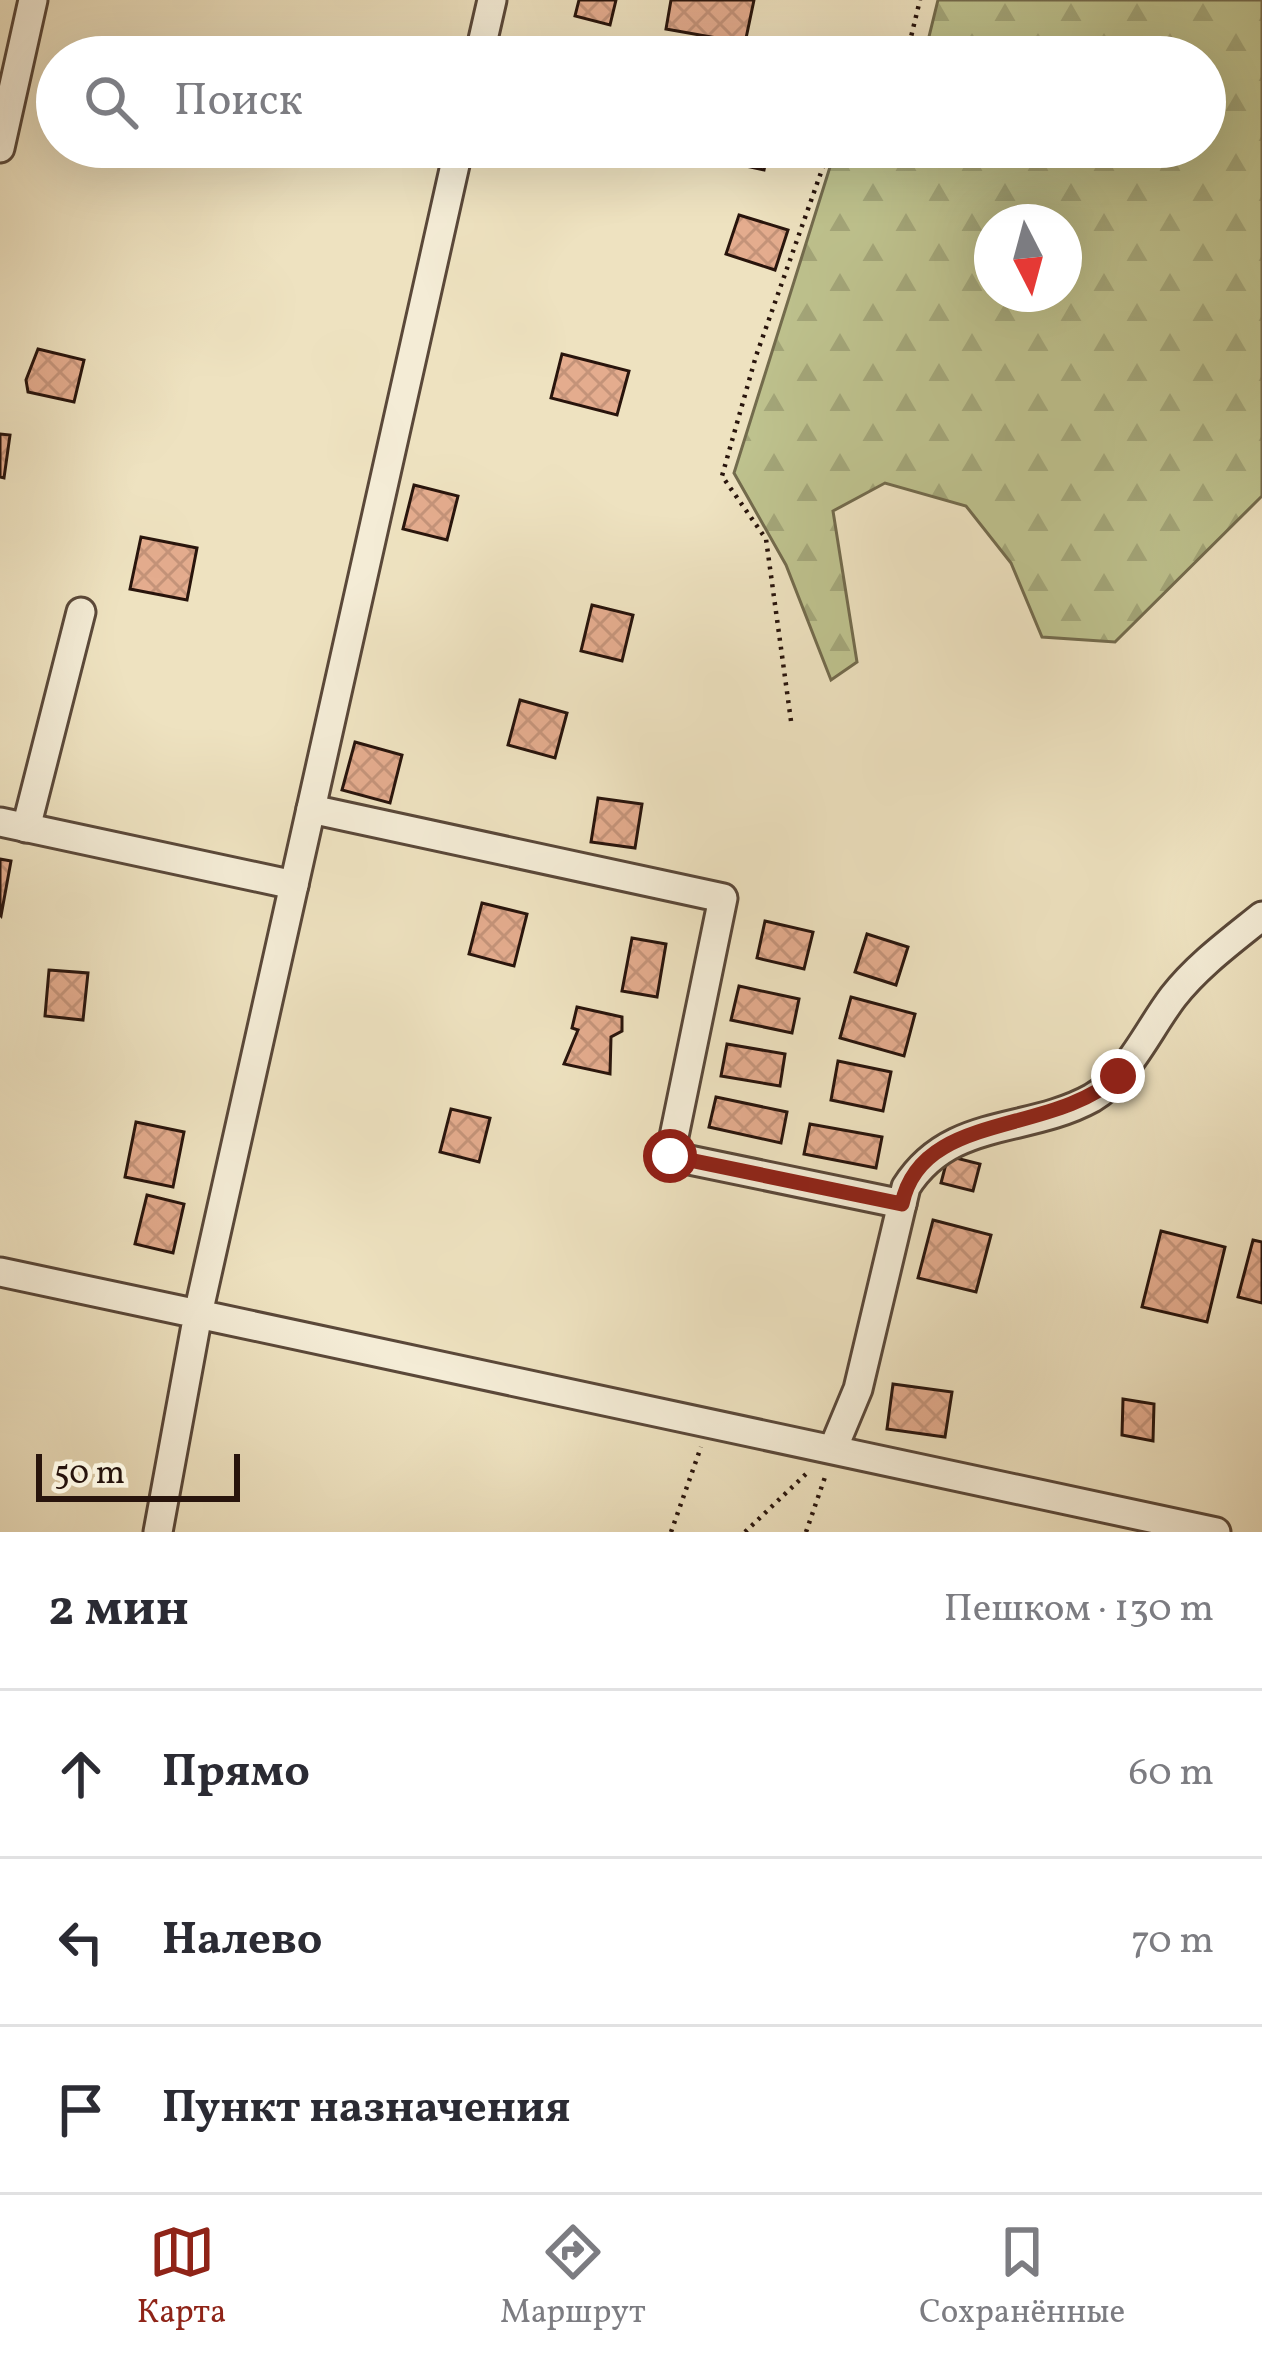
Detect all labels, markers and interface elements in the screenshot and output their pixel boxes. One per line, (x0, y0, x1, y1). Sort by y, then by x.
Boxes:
search box (36, 36, 1226, 168)
icon: search (78, 69, 144, 135)
text: Поиск (174, 71, 303, 134)
north arrow (974, 204, 1082, 312)
route end (1091, 1049, 1145, 1103)
route start (643, 1129, 697, 1183)
scale bar (36, 1448, 240, 1501)
text: 50 m (54, 1452, 125, 1498)
text: 2 мин (48, 1575, 189, 1646)
text: Пешком · 130 m (944, 1583, 1214, 1637)
icon: ahead (48, 1741, 114, 1807)
text: Прямо (162, 1742, 310, 1805)
text: 60 m (1129, 1747, 1214, 1801)
icon: left (48, 1909, 114, 1975)
text: Налево (162, 1910, 323, 1973)
text: 70 m (1131, 1915, 1214, 1969)
icon: arrive (48, 2077, 114, 2143)
text: Пункт назначения (162, 2078, 571, 2141)
tab: Карта (137, 2219, 226, 2337)
tab: Маршрут (500, 2219, 646, 2337)
tab: Сохранённые (919, 2219, 1125, 2337)

